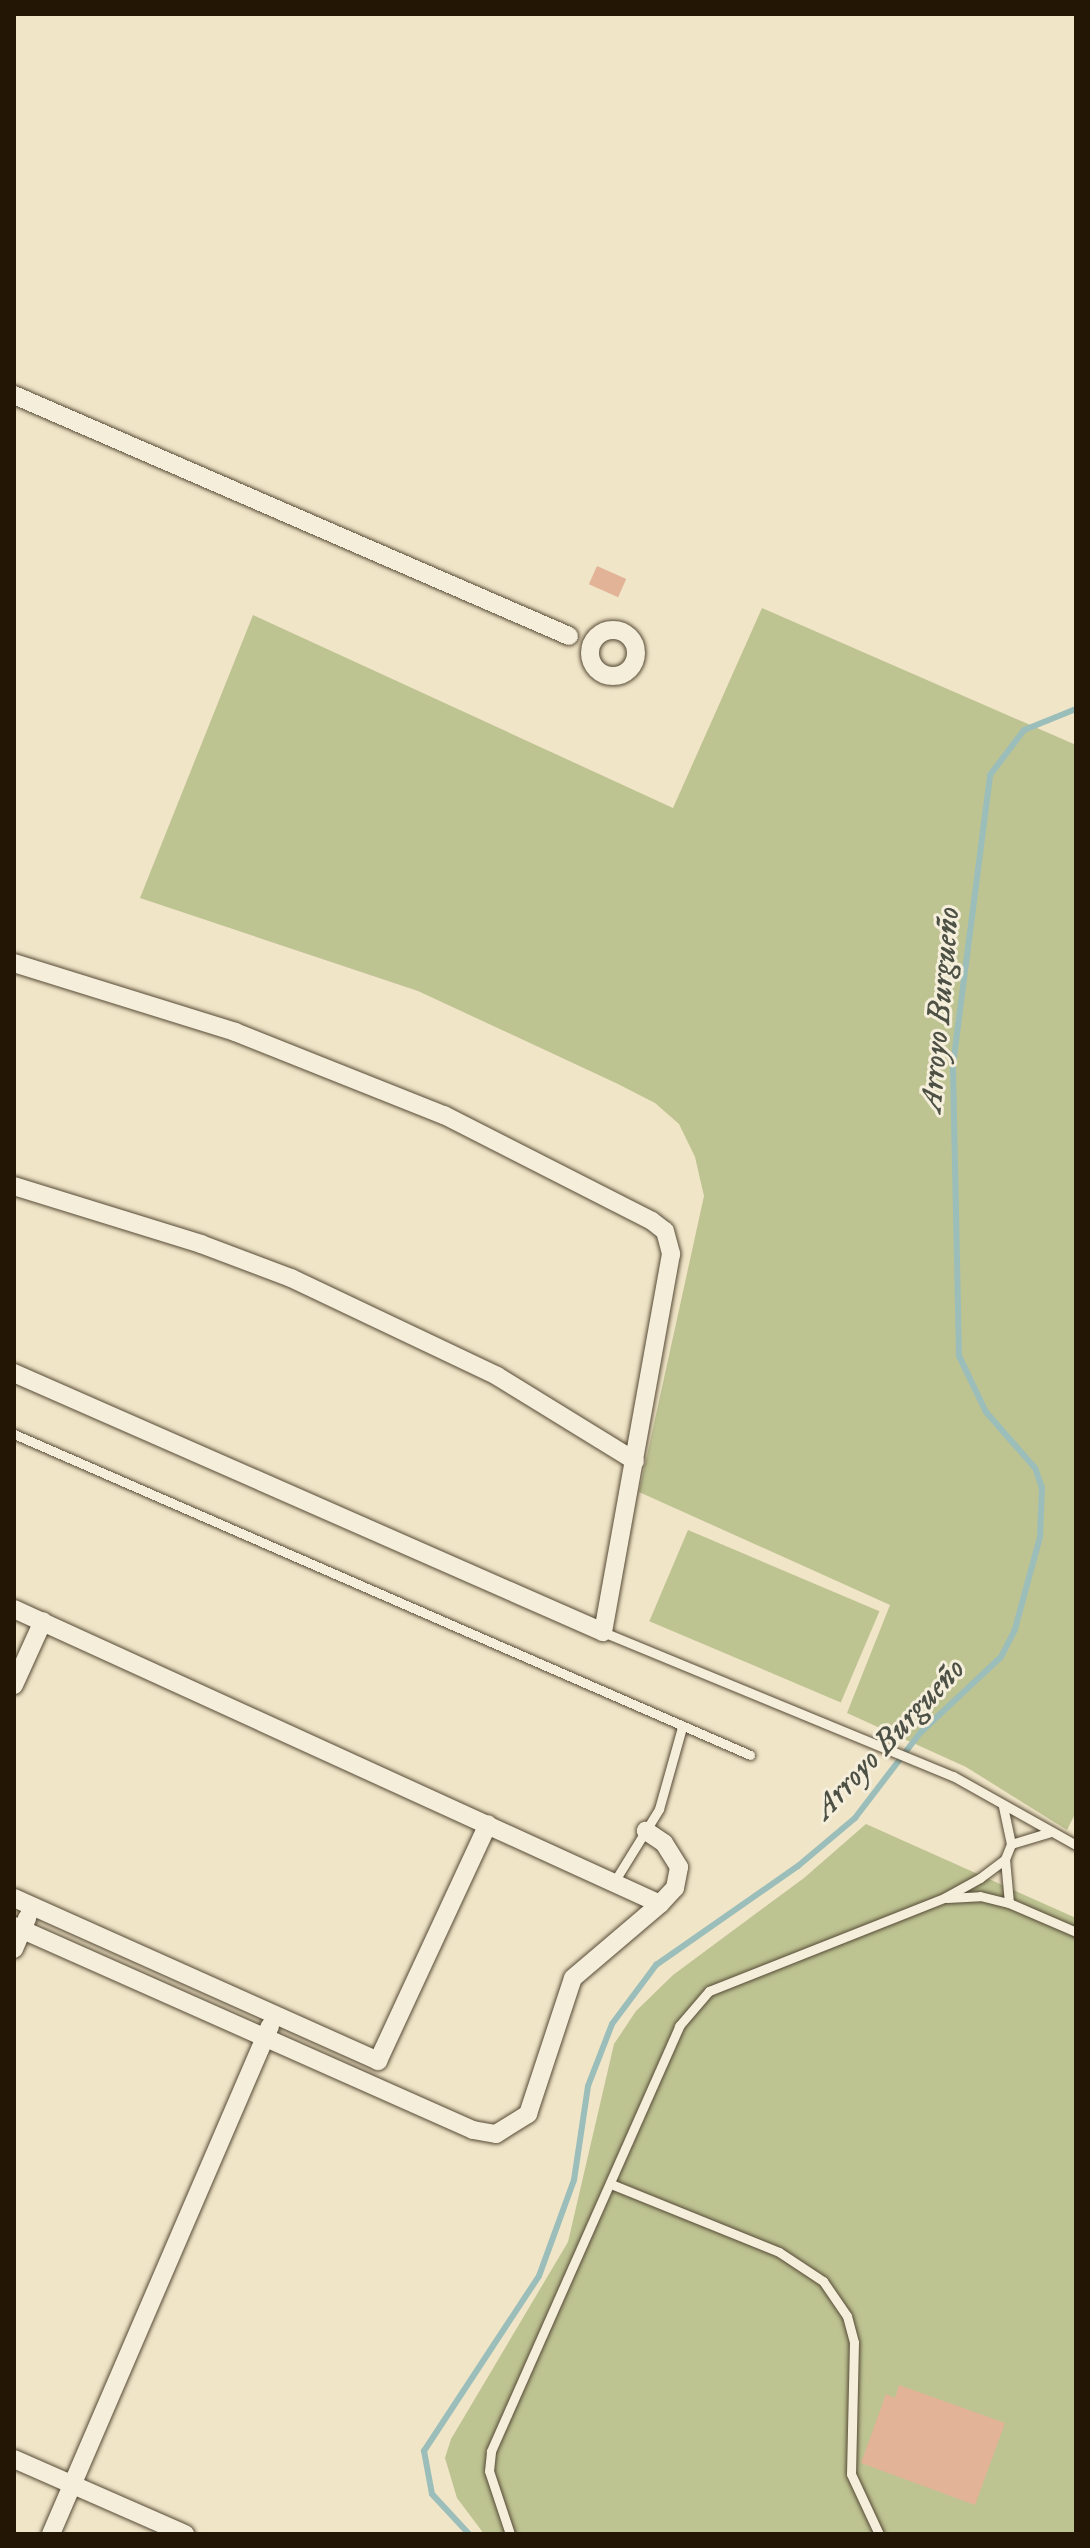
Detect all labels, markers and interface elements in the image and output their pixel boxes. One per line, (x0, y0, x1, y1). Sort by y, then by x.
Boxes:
water label: Arroyo Burgueño (913, 905, 969, 1113)
water label: Arroyo Burgueño (806, 1651, 974, 1827)

